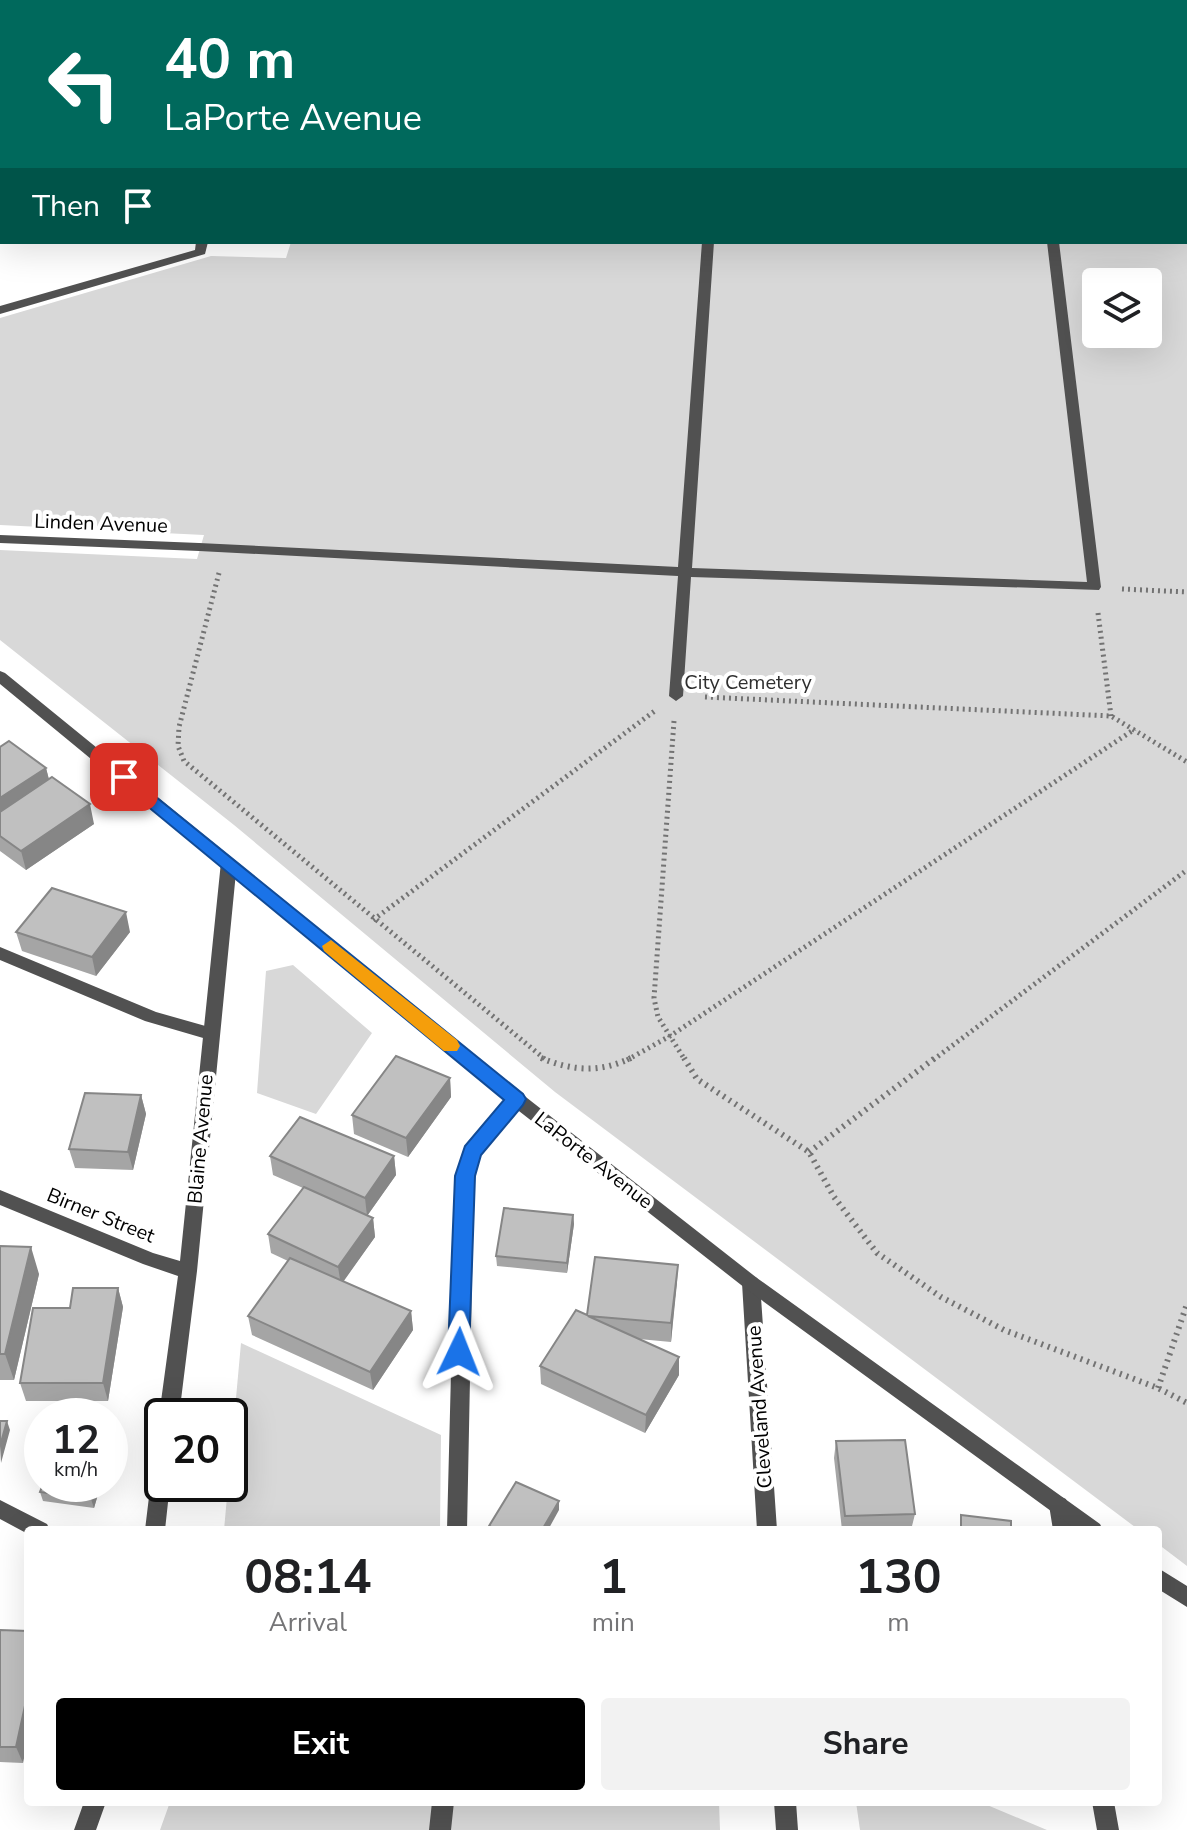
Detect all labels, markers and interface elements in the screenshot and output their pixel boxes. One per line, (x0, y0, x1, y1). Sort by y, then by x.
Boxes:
text: 40 m (164, 21, 295, 98)
icon: left (32, 32, 136, 136)
text: LaPorte Avenue (164, 94, 422, 143)
icon: arrive (116, 184, 160, 228)
text: Then (32, 186, 100, 227)
map controls (1082, 268, 1162, 348)
button: layers (1082, 268, 1162, 348)
street label: Linden Avenue (34, 508, 168, 539)
park label: City Cemetery (684, 669, 812, 696)
pin (90, 743, 158, 811)
icon: arrive (102, 755, 146, 799)
street label: Blaine Avenue (181, 1073, 220, 1205)
street label: LaPorte Avenue (529, 1106, 658, 1215)
street label: Birner Street (43, 1182, 160, 1250)
position arrow (417, 1310, 501, 1394)
street label: Cleveland Avenue (740, 1325, 779, 1489)
speed limit sign: 20 (144, 1398, 248, 1502)
text: 12 (52, 1413, 100, 1467)
text: km/h (54, 1456, 98, 1483)
text: 08:14 (244, 1544, 371, 1610)
text: 1 (599, 1544, 628, 1610)
text: 130 (855, 1544, 942, 1610)
text: Arrival (269, 1605, 347, 1640)
text: min (592, 1605, 635, 1640)
text: m (887, 1605, 910, 1640)
button: Exit (56, 1698, 585, 1790)
button: Share (601, 1698, 1130, 1790)

